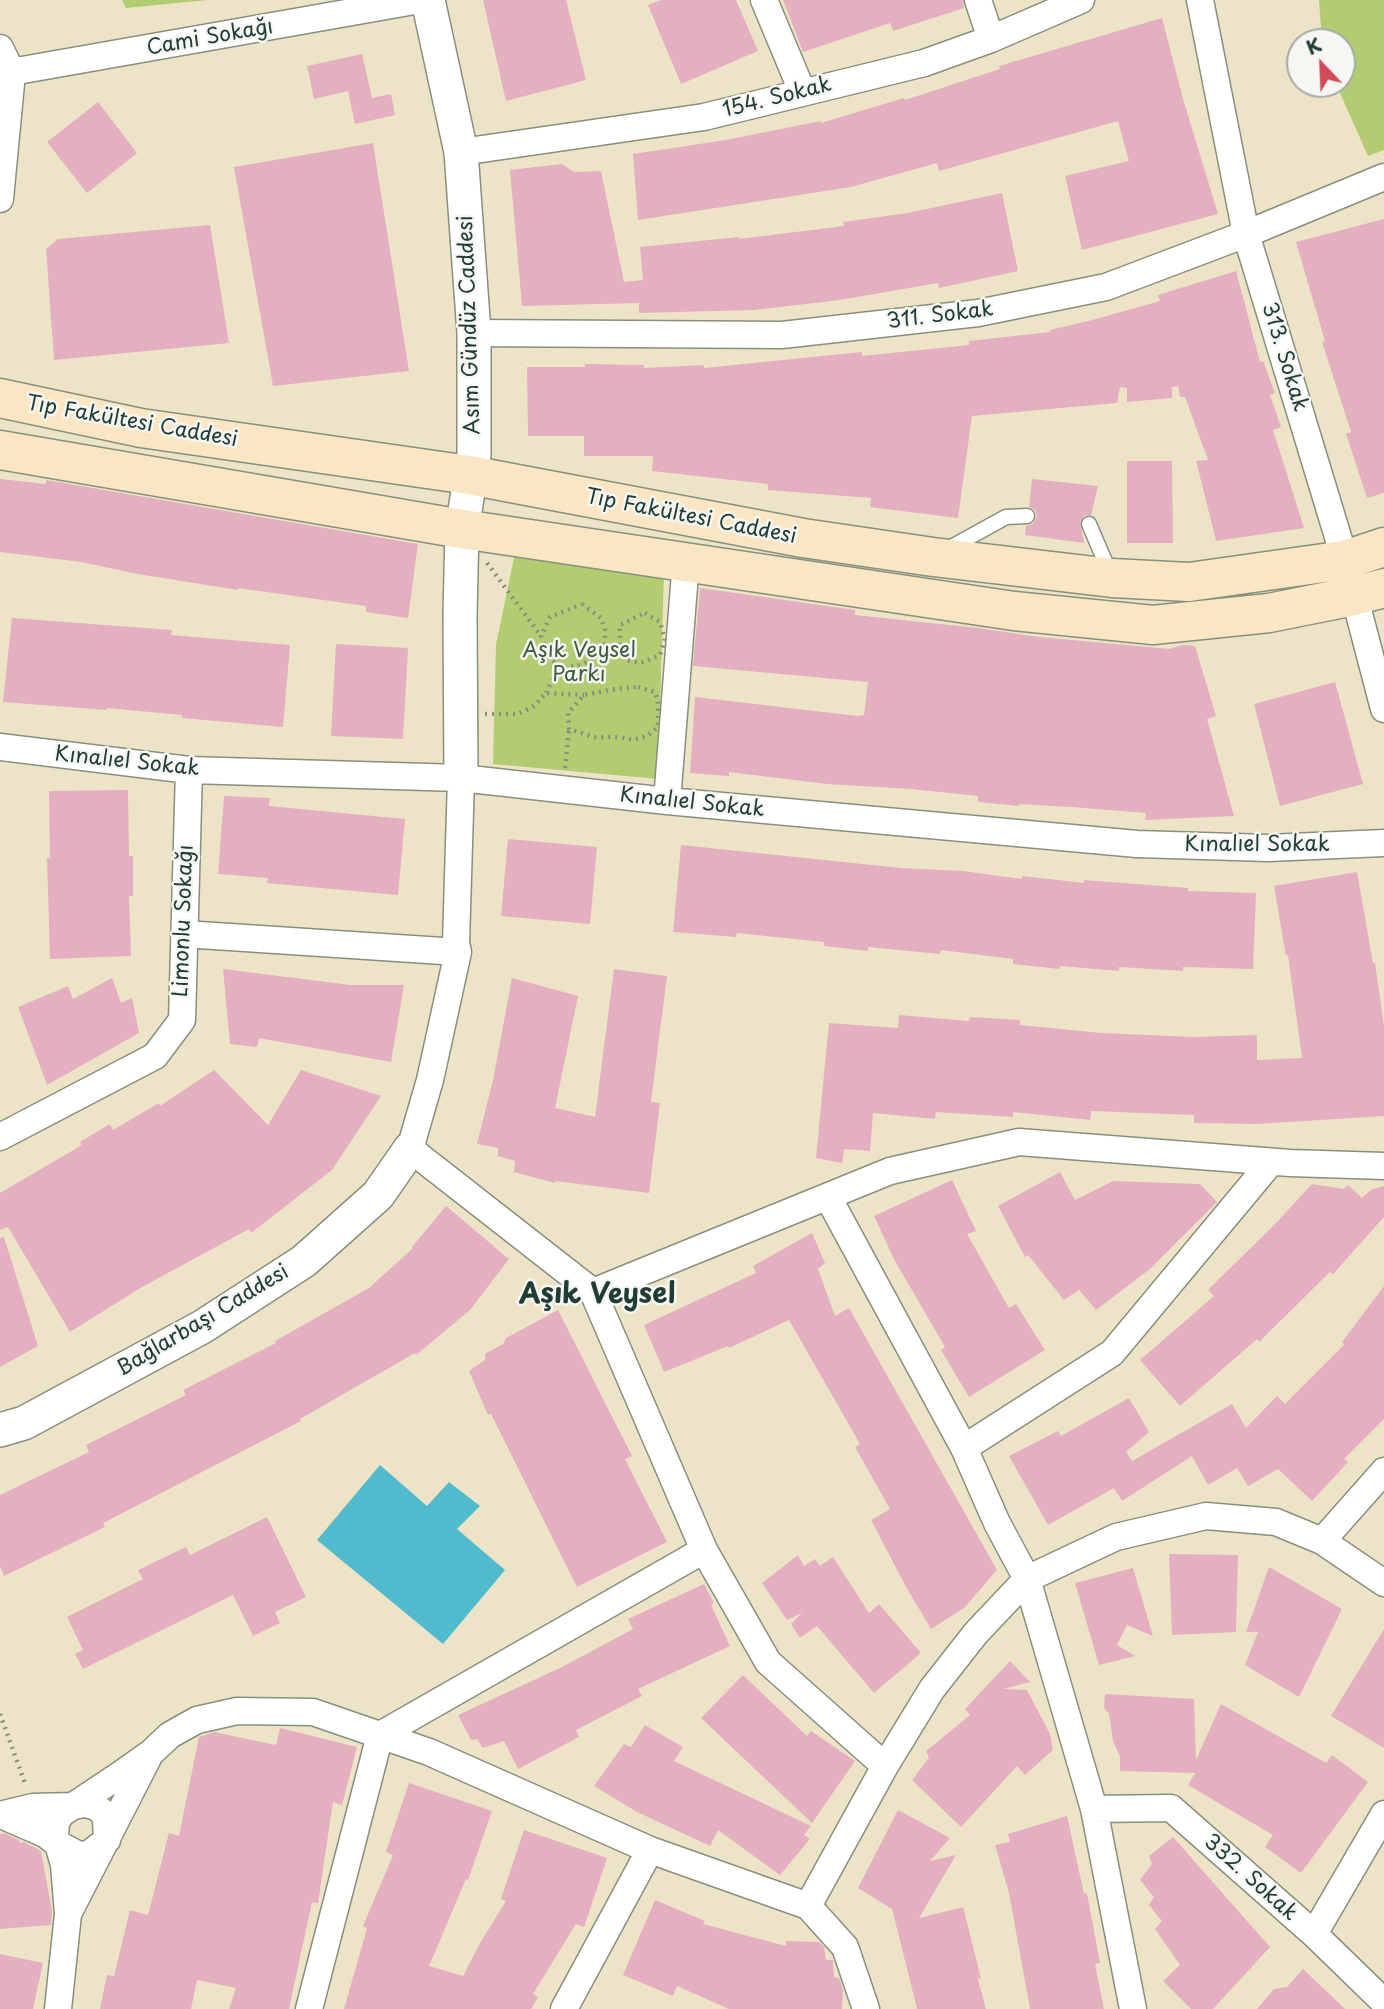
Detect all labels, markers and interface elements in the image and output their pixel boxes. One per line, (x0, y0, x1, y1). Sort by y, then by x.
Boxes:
street label: Cami Sokağı (145, 14, 275, 62)
north arrow (1286, 28, 1356, 98)
text: K (1302, 30, 1325, 61)
street label: 154. Sokak (720, 72, 834, 124)
street label: Asım Gündüz Caddesi (454, 215, 486, 435)
street label: 311. Sokak (885, 297, 995, 335)
street label: 313. Sokak (1255, 299, 1313, 415)
street label: Tıp Fakültesi Caddesi (24, 391, 240, 453)
street label: Tıp Fakültesi Caddesi (584, 484, 798, 550)
park label: Aşık Veysel Parkı (522, 638, 636, 688)
street label: Kınalıel Sokak (53, 742, 201, 782)
street label: Kınalıel Sokak (618, 783, 766, 823)
street label: Kınalıel Sokak (1184, 832, 1330, 858)
street label: Limonlu Sokağı (169, 844, 199, 998)
street label: Bağlarbaşı Caddesi (112, 1260, 294, 1382)
district label: Aşık Veysel (519, 1278, 675, 1312)
street label: 332. Sokak (1198, 1829, 1302, 1927)

